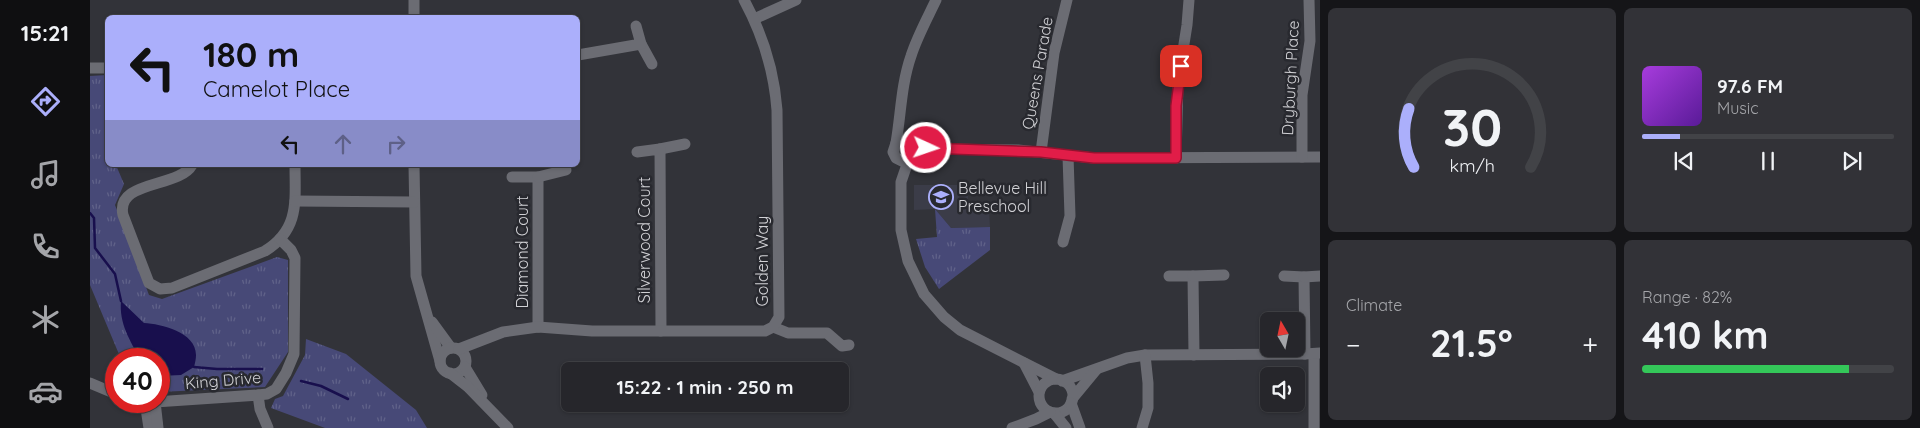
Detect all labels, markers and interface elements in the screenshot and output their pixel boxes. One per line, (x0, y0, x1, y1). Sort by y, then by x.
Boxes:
street label: Queens Parade (1017, 15, 1057, 131)
text: 15:21 (21, 19, 69, 47)
street label: Dryburgh Place (1277, 20, 1303, 136)
text: 180 m (203, 32, 299, 76)
icon: left (120, 35, 185, 100)
pin (1160, 45, 1202, 87)
icon: arrive (1167, 52, 1195, 80)
text: 97.6 FM (1717, 74, 1783, 98)
text: Camelot Place (203, 75, 350, 103)
icon: directions (28, 84, 63, 119)
text: 30 (1442, 94, 1502, 159)
text: Music (1717, 98, 1759, 118)
position arrow (899, 121, 951, 173)
icon: left (276, 130, 304, 158)
icon: ahead (329, 130, 357, 158)
icon: right (382, 130, 410, 158)
icon: previous (1670, 147, 1698, 175)
icon: pause (1754, 147, 1782, 175)
icon: next (1838, 147, 1866, 175)
text: km/h (1449, 154, 1495, 176)
icon: music (28, 157, 63, 192)
street label: Silverwood Court (634, 177, 654, 303)
place label: Bellevue Hill Preschool (958, 178, 1047, 216)
school or university icon: Bellevue Hill Preschool (928, 184, 954, 210)
street label: Diamond Court (512, 196, 532, 309)
street label: Golden Way (752, 216, 772, 306)
icon: phone (28, 229, 63, 264)
text: Range · 82% (1642, 287, 1732, 307)
text: Climate (1346, 295, 1402, 315)
icon: climate (28, 302, 63, 337)
text: 410 km (1642, 311, 1769, 359)
north arrow (1260, 312, 1305, 358)
map controls (1260, 312, 1305, 412)
text: 21.5° (1430, 319, 1513, 367)
text: − (1346, 327, 1361, 362)
text: + (1582, 327, 1598, 362)
speed limit sign: 40 (105, 348, 170, 413)
street label: King Drive (184, 367, 262, 393)
button: sound (1260, 367, 1305, 412)
icon: car (28, 374, 63, 409)
text: 15:22 · 1 min · 250 m (616, 375, 794, 399)

